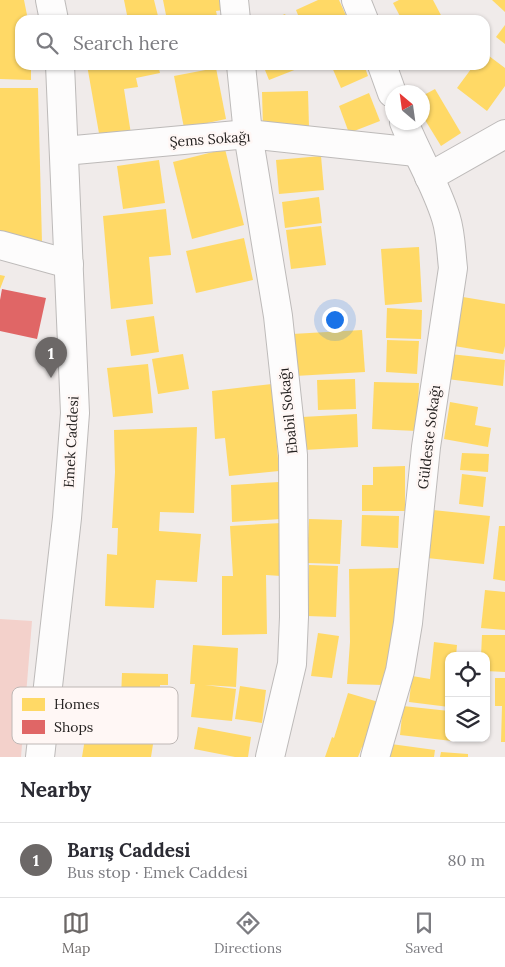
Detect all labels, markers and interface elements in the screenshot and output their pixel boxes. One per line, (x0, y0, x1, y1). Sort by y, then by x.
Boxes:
search box (15, 15, 490, 70)
icon: search (33, 29, 61, 57)
text: Search here (73, 31, 179, 55)
north arrow (385, 85, 430, 130)
street label: Şems Sokağı (169, 127, 251, 151)
your location (322, 307, 348, 333)
pin: 1 (35, 337, 67, 378)
street label: Ebabil Sokağı (275, 367, 301, 455)
street label: Güldeste Sokağı (414, 384, 444, 490)
street label: Emek Caddesi (60, 396, 82, 488)
map controls (445, 652, 490, 742)
button: locate (445, 652, 490, 697)
legend (12, 687, 178, 744)
text: Homes (54, 695, 99, 713)
button: layers (445, 697, 490, 742)
text: Shops (54, 718, 93, 736)
text: Nearby (20, 776, 91, 803)
text: Barış Caddesi (67, 838, 190, 862)
text: 1 (33, 850, 39, 870)
text: 80 m (448, 850, 485, 870)
text: Bus stop · Emek Caddesi (67, 862, 248, 882)
tab: Map (62, 909, 90, 957)
tab: Directions (214, 909, 282, 957)
tab: Saved (405, 909, 443, 957)

